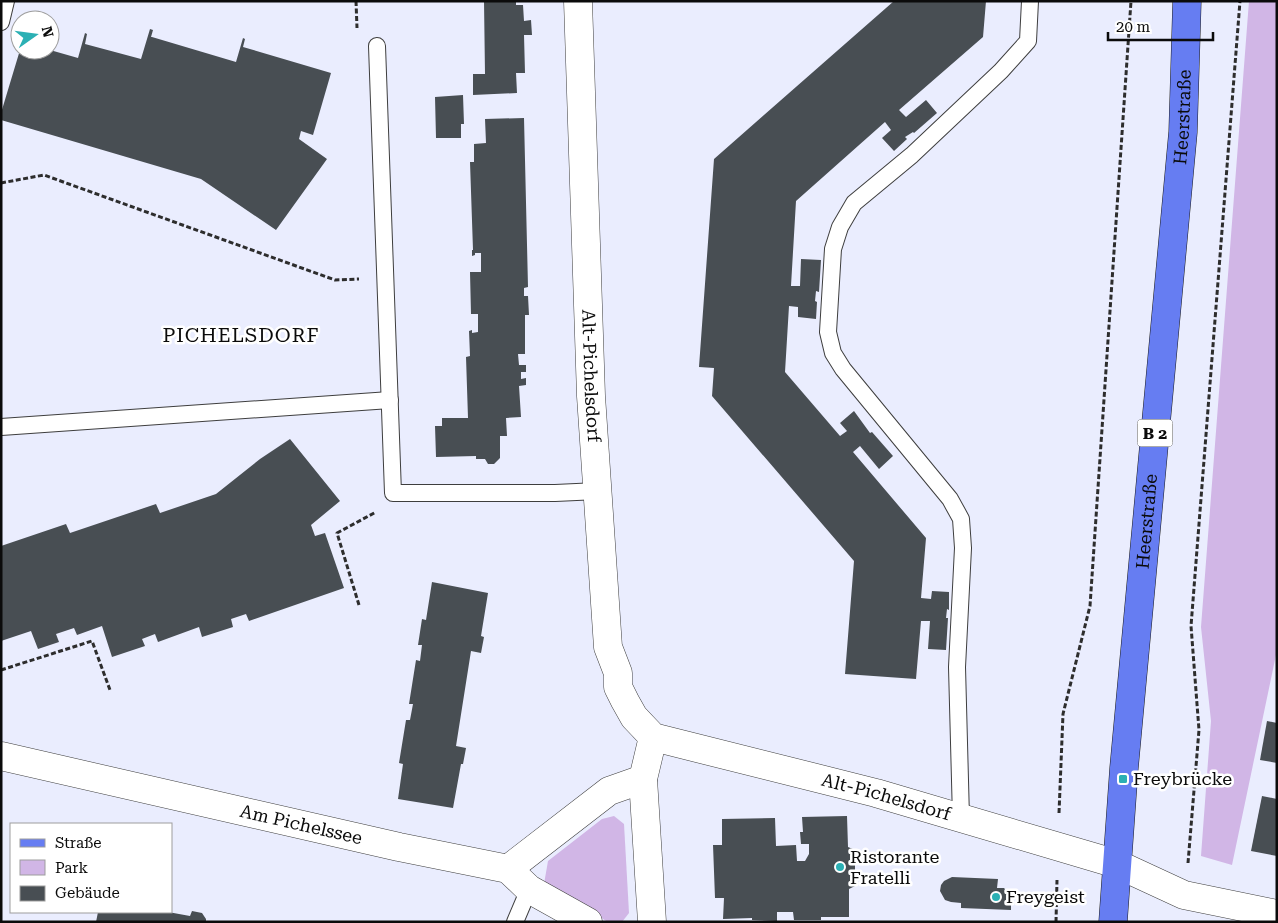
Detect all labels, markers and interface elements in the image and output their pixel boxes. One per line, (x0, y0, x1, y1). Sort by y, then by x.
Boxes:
north arrow (10, 10, 60, 60)
scale bar (1108, 10, 1213, 42)
text: 20 m (1116, 18, 1151, 36)
text: N (39, 25, 57, 39)
street label: Heerstraße (1169, 69, 1195, 166)
street label: Alt-Pichelsdorf (578, 309, 605, 444)
district label: PICHELSDORF (162, 323, 320, 347)
road number: B 2 (1138, 419, 1172, 446)
street label: Heerstraße (1132, 473, 1161, 570)
place label: Freybrücke (1133, 768, 1232, 789)
street label: Alt-Pichelsdorf (820, 769, 954, 825)
marker: Freybrücke (1117, 773, 1129, 785)
street label: Am Pichelssee (238, 800, 365, 848)
legend (10, 823, 172, 913)
text: Straße (55, 834, 102, 852)
place label: Ristorante Fratelli (850, 846, 940, 888)
text: Park (55, 859, 89, 877)
marker: Ristorante Fratelli (834, 861, 846, 873)
text: Gebäude (55, 884, 120, 902)
place label: Freygeist (1006, 886, 1085, 907)
marker: Freygeist (990, 891, 1002, 903)

